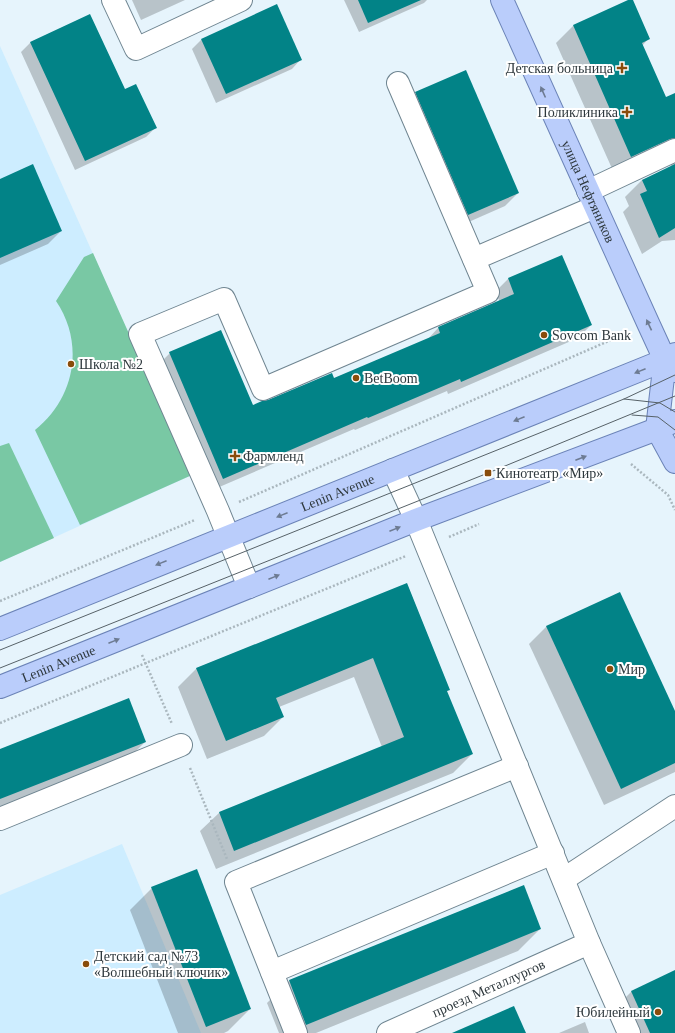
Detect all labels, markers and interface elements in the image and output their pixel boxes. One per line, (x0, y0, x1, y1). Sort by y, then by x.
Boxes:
place label: Детская больница (506, 61, 614, 76)
marker: Детская больница (616, 62, 628, 74)
one-way arrow (540, 85, 546, 97)
place label: Поликлиника (538, 105, 619, 120)
marker: Поликлиника (621, 106, 633, 118)
street label: улица Нефтяников (558, 138, 618, 245)
one-way arrow (645, 319, 652, 331)
place label: Sovcom Bank (552, 328, 631, 343)
marker: Sovcom Bank (539, 330, 549, 340)
place label: Школа №2 (79, 357, 143, 372)
marker: Школа №2 (66, 359, 76, 369)
one-way arrow (633, 368, 645, 374)
place label: BetBoom (364, 371, 418, 386)
marker: BetBoom (351, 373, 361, 383)
one-way arrow (512, 416, 524, 422)
place label: Фармленд (243, 449, 304, 464)
marker: Фармленд (230, 451, 240, 461)
one-way arrow (576, 454, 588, 460)
place label: Кинотеатр «Мир» (496, 466, 603, 481)
marker: Кинотеатр «Мир» (483, 468, 493, 478)
street label: Lenin Avenue (299, 471, 377, 515)
one-way arrow (275, 512, 287, 518)
one-way arrow (389, 525, 401, 531)
one-way arrow (154, 561, 166, 567)
one-way arrow (268, 574, 279, 580)
one-way arrow (109, 638, 120, 644)
street label: Lenin Avenue (20, 643, 98, 685)
place label: Мир (618, 662, 645, 677)
marker: Мир (605, 664, 615, 674)
place label: Детский сад №73 «Волшебный ключик» (94, 949, 228, 980)
street label: проезд Металлургов (430, 957, 548, 1020)
marker: Детский сад №73 «Волшебный ключик» (81, 959, 91, 969)
place label: Юбилейный (576, 1005, 651, 1020)
marker: Юбилейный (653, 1007, 663, 1017)

